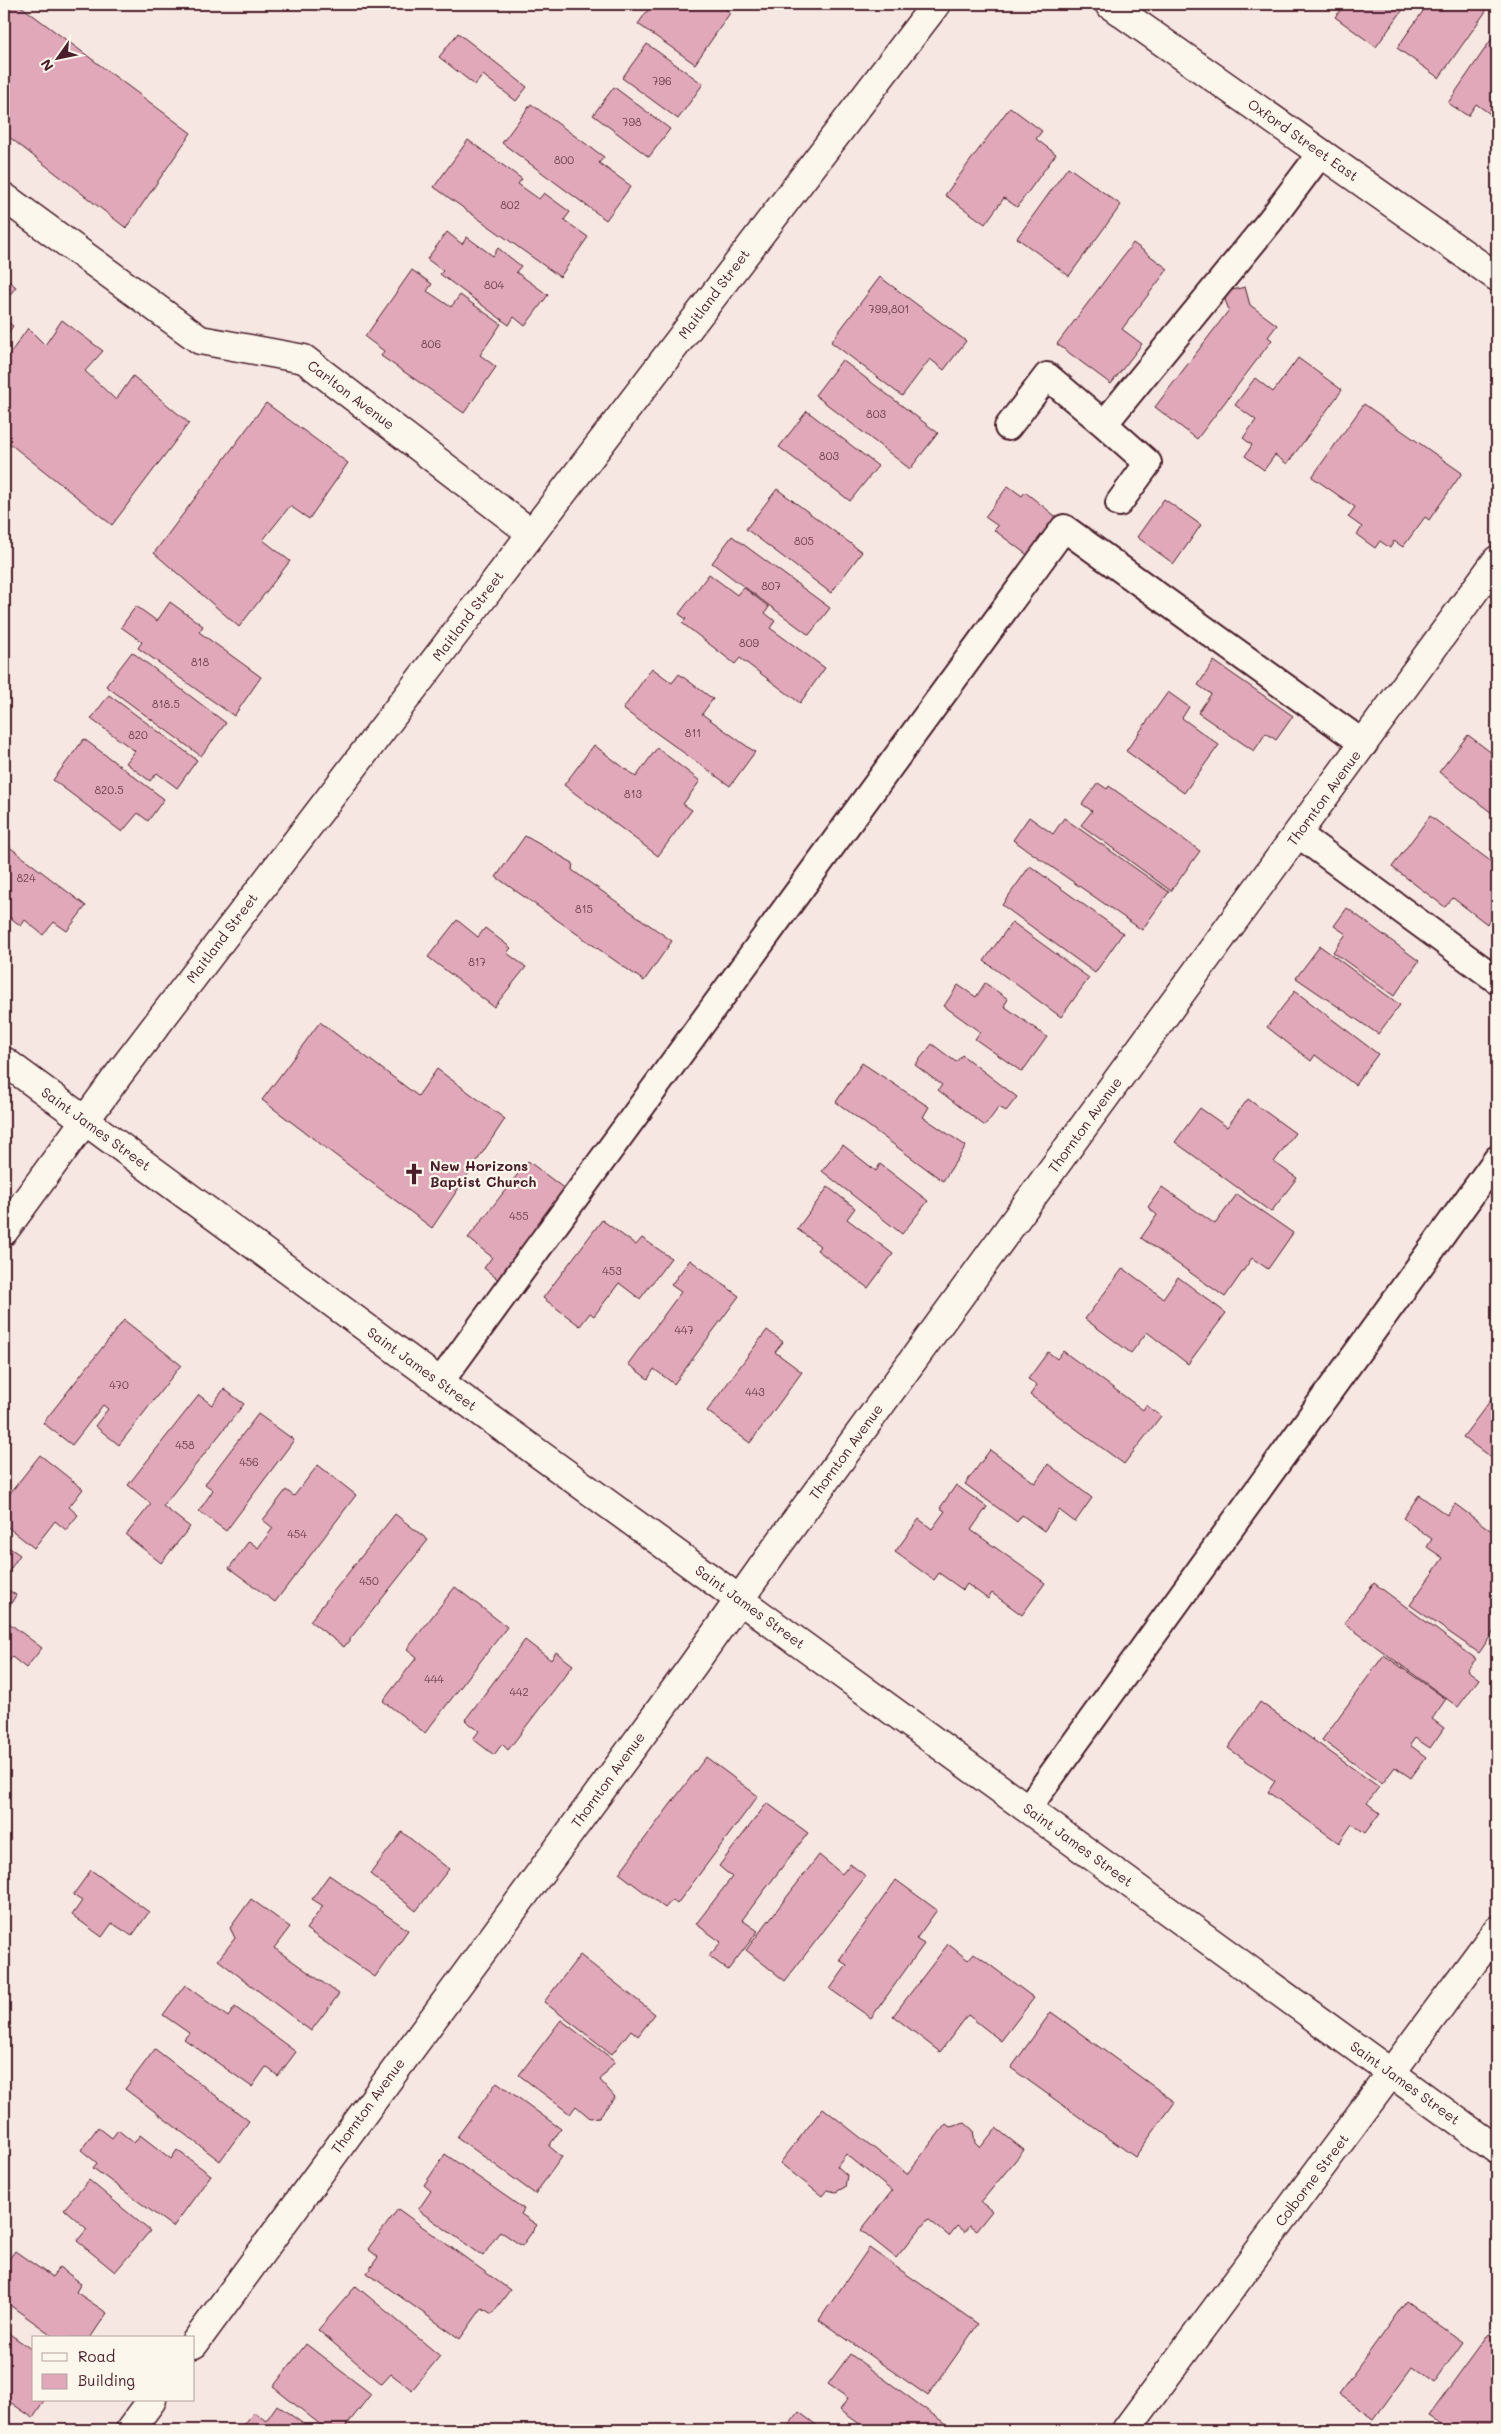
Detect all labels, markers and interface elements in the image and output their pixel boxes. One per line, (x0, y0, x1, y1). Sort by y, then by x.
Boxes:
north arrow (32, 32, 82, 82)
text: N (36, 56, 58, 75)
house number: 796 (652, 73, 672, 88)
street label: Oxford Street East (1244, 94, 1362, 185)
house number: 798 (622, 114, 642, 129)
house number: 800 (554, 152, 574, 167)
house number: 802 (500, 197, 520, 212)
street label: Maitland Street (673, 245, 754, 343)
house number: 804 (484, 277, 504, 292)
house number: 799,801 (869, 301, 909, 316)
house number: 806 (421, 336, 441, 351)
street label: Carlton Avenue (304, 356, 399, 434)
house number: 803 (866, 406, 886, 421)
house number: 803 (819, 448, 839, 463)
house number: 805 (794, 533, 814, 548)
street label: Maitland Street (427, 567, 508, 665)
house number: 807 (761, 578, 781, 593)
house number: 809 (739, 635, 759, 650)
house number: 818 (191, 654, 209, 669)
house number: 818.5 (152, 696, 180, 711)
house number: 811 (685, 725, 701, 740)
house number: 820 (128, 727, 148, 742)
street label: Thornton Avenue (1282, 746, 1365, 849)
house number: 820.5 (94, 782, 124, 797)
house number: 813 (624, 786, 643, 801)
house number: 824 (16, 870, 36, 885)
street label: Maitland Street (181, 889, 262, 987)
house number: 815 (575, 901, 593, 916)
house number: 817 (468, 954, 486, 969)
street label: Thornton Avenue (1043, 1073, 1126, 1176)
street label: Saint James Street (38, 1082, 155, 1175)
place label: New Horizons Baptist Church (430, 1156, 536, 1191)
church icon: New Horizons Baptist Church (401, 1161, 427, 1187)
house number: 455 (509, 1208, 529, 1223)
house number: 453 (602, 1263, 622, 1278)
street label: Saint James Street (364, 1322, 481, 1415)
house number: 447 (674, 1322, 694, 1337)
house number: 470 (109, 1377, 129, 1392)
house number: 443 (745, 1384, 765, 1399)
street label: Thornton Avenue (804, 1400, 887, 1503)
house number: 458 (175, 1437, 195, 1452)
house number: 456 (239, 1454, 259, 1469)
house number: 454 (287, 1526, 307, 1541)
street label: Saint James Street (692, 1560, 809, 1653)
house number: 450 (359, 1573, 379, 1588)
house number: 444 (424, 1671, 444, 1686)
house number: 442 (509, 1684, 529, 1699)
street label: Thornton Avenue (566, 1728, 649, 1831)
street label: Saint James Street (1020, 1798, 1137, 1891)
street label: Saint James Street (1347, 2036, 1464, 2129)
street label: Thornton Avenue (326, 2054, 409, 2157)
street label: Colborne Street (1270, 2129, 1353, 2230)
legend (32, 2336, 195, 2402)
text: Road (78, 2346, 115, 2366)
text: Building (78, 2370, 135, 2390)

